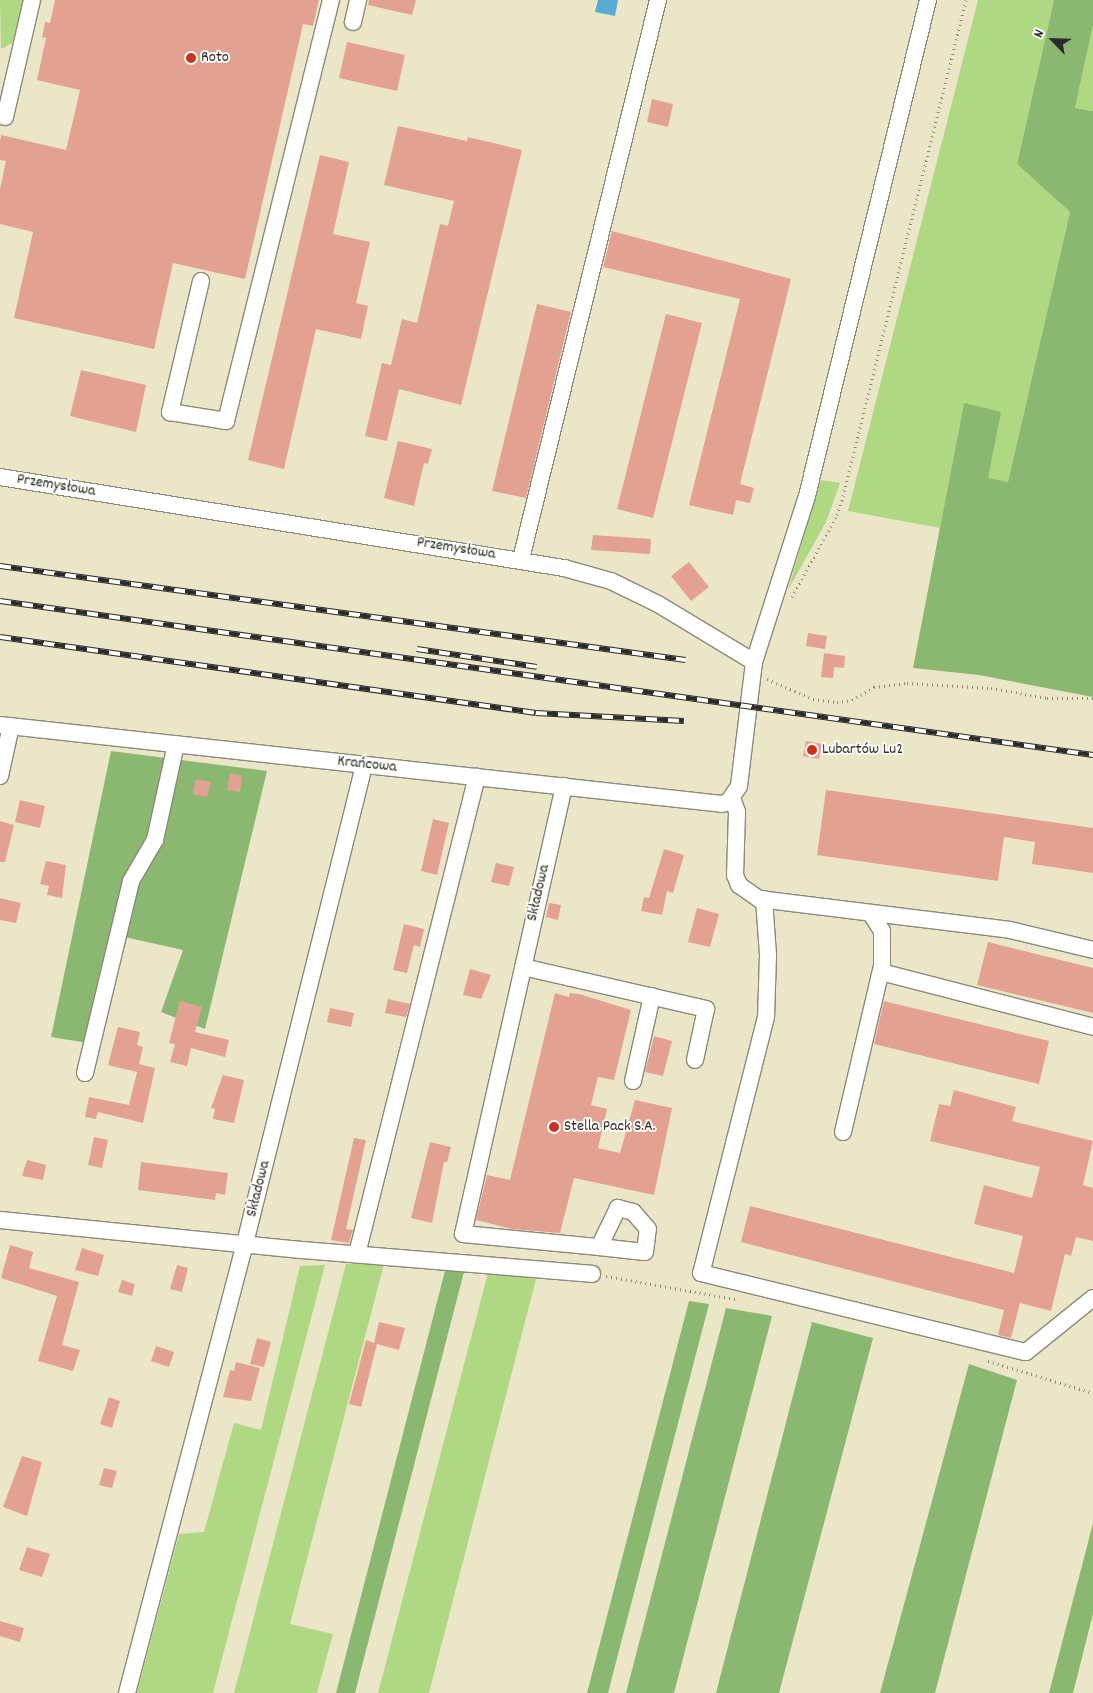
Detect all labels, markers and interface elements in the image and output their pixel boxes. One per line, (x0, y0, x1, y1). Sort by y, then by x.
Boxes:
north arrow (1028, 15, 1078, 65)
text: N (1029, 27, 1050, 41)
place label: Roto (201, 48, 229, 68)
marker: Roto (185, 52, 197, 64)
street label: Przemysłowa (15, 470, 97, 502)
street label: Przemysłowa (415, 533, 497, 565)
place label: Lubartów Lu2 (822, 740, 903, 760)
marker: Lubartów Lu2 (806, 744, 818, 756)
street label: Krańcowa (336, 752, 398, 778)
street label: Składowa (523, 863, 555, 923)
place label: Stella Pack S.A. (564, 1117, 655, 1137)
marker: Stella Pack S.A. (548, 1121, 560, 1133)
street label: Składowa (243, 1159, 275, 1219)

